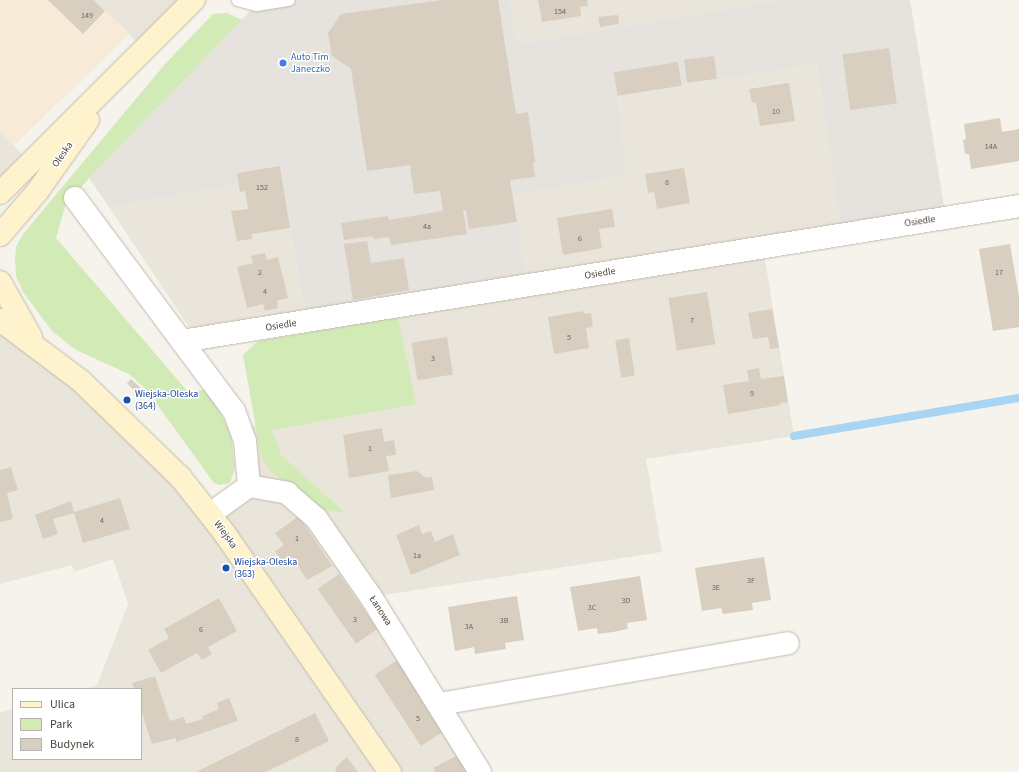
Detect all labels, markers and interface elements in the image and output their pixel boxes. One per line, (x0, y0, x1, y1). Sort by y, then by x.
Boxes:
house number: 154 (554, 7, 566, 17)
house number: 149 (81, 11, 93, 21)
place label: Auto Tim Janeczko (291, 51, 330, 74)
marker: Auto Tim Janeczko (278, 58, 288, 68)
house number: 10 (772, 107, 780, 117)
street label: Oleska (50, 140, 76, 170)
house number: 14A (985, 142, 997, 152)
house number: 8 (665, 178, 669, 188)
house number: 152 (256, 183, 268, 193)
street label: Osiedle (904, 214, 936, 230)
house number: 4a (423, 222, 431, 232)
house number: 6 (578, 234, 582, 244)
street label: Osiedle (584, 266, 616, 282)
house number: 2 (258, 268, 262, 278)
house number: 17 (995, 268, 1003, 278)
house number: 4 (263, 287, 267, 297)
house number: 7 (690, 316, 694, 326)
street label: Osiedle (265, 318, 297, 334)
house number: 5 (567, 333, 571, 343)
house number: 3 (431, 354, 435, 364)
place label: Wiejska-Oleska (364) (135, 388, 198, 412)
house number: 9 (750, 389, 754, 399)
marker: Wiejska-Oleska (364) (122, 395, 132, 405)
house number: 1 (368, 444, 372, 454)
house number: 4 (100, 516, 104, 526)
street label: Wiejska (211, 519, 239, 551)
house number: 1 (295, 534, 299, 544)
house number: 1a (413, 551, 421, 561)
place label: Wiejska-Oleska (363) (234, 556, 297, 580)
marker: Wiejska-Oleska (363) (221, 563, 231, 573)
house number: 3F (747, 576, 755, 586)
house number: 3E (712, 583, 720, 593)
street label: Łanowa (366, 594, 394, 628)
house number: 3D (622, 596, 630, 606)
house number: 3C (588, 603, 596, 613)
house number: 3 (353, 615, 357, 625)
house number: 3B (500, 616, 508, 626)
house number: 3A (465, 622, 473, 632)
house number: 6 (199, 625, 203, 635)
legend (12, 688, 142, 760)
text: Ulica (50, 696, 75, 713)
house number: 5 (416, 714, 420, 724)
text: Park (50, 716, 72, 733)
house number: 8 (295, 735, 299, 745)
text: Budynek (50, 736, 94, 753)

